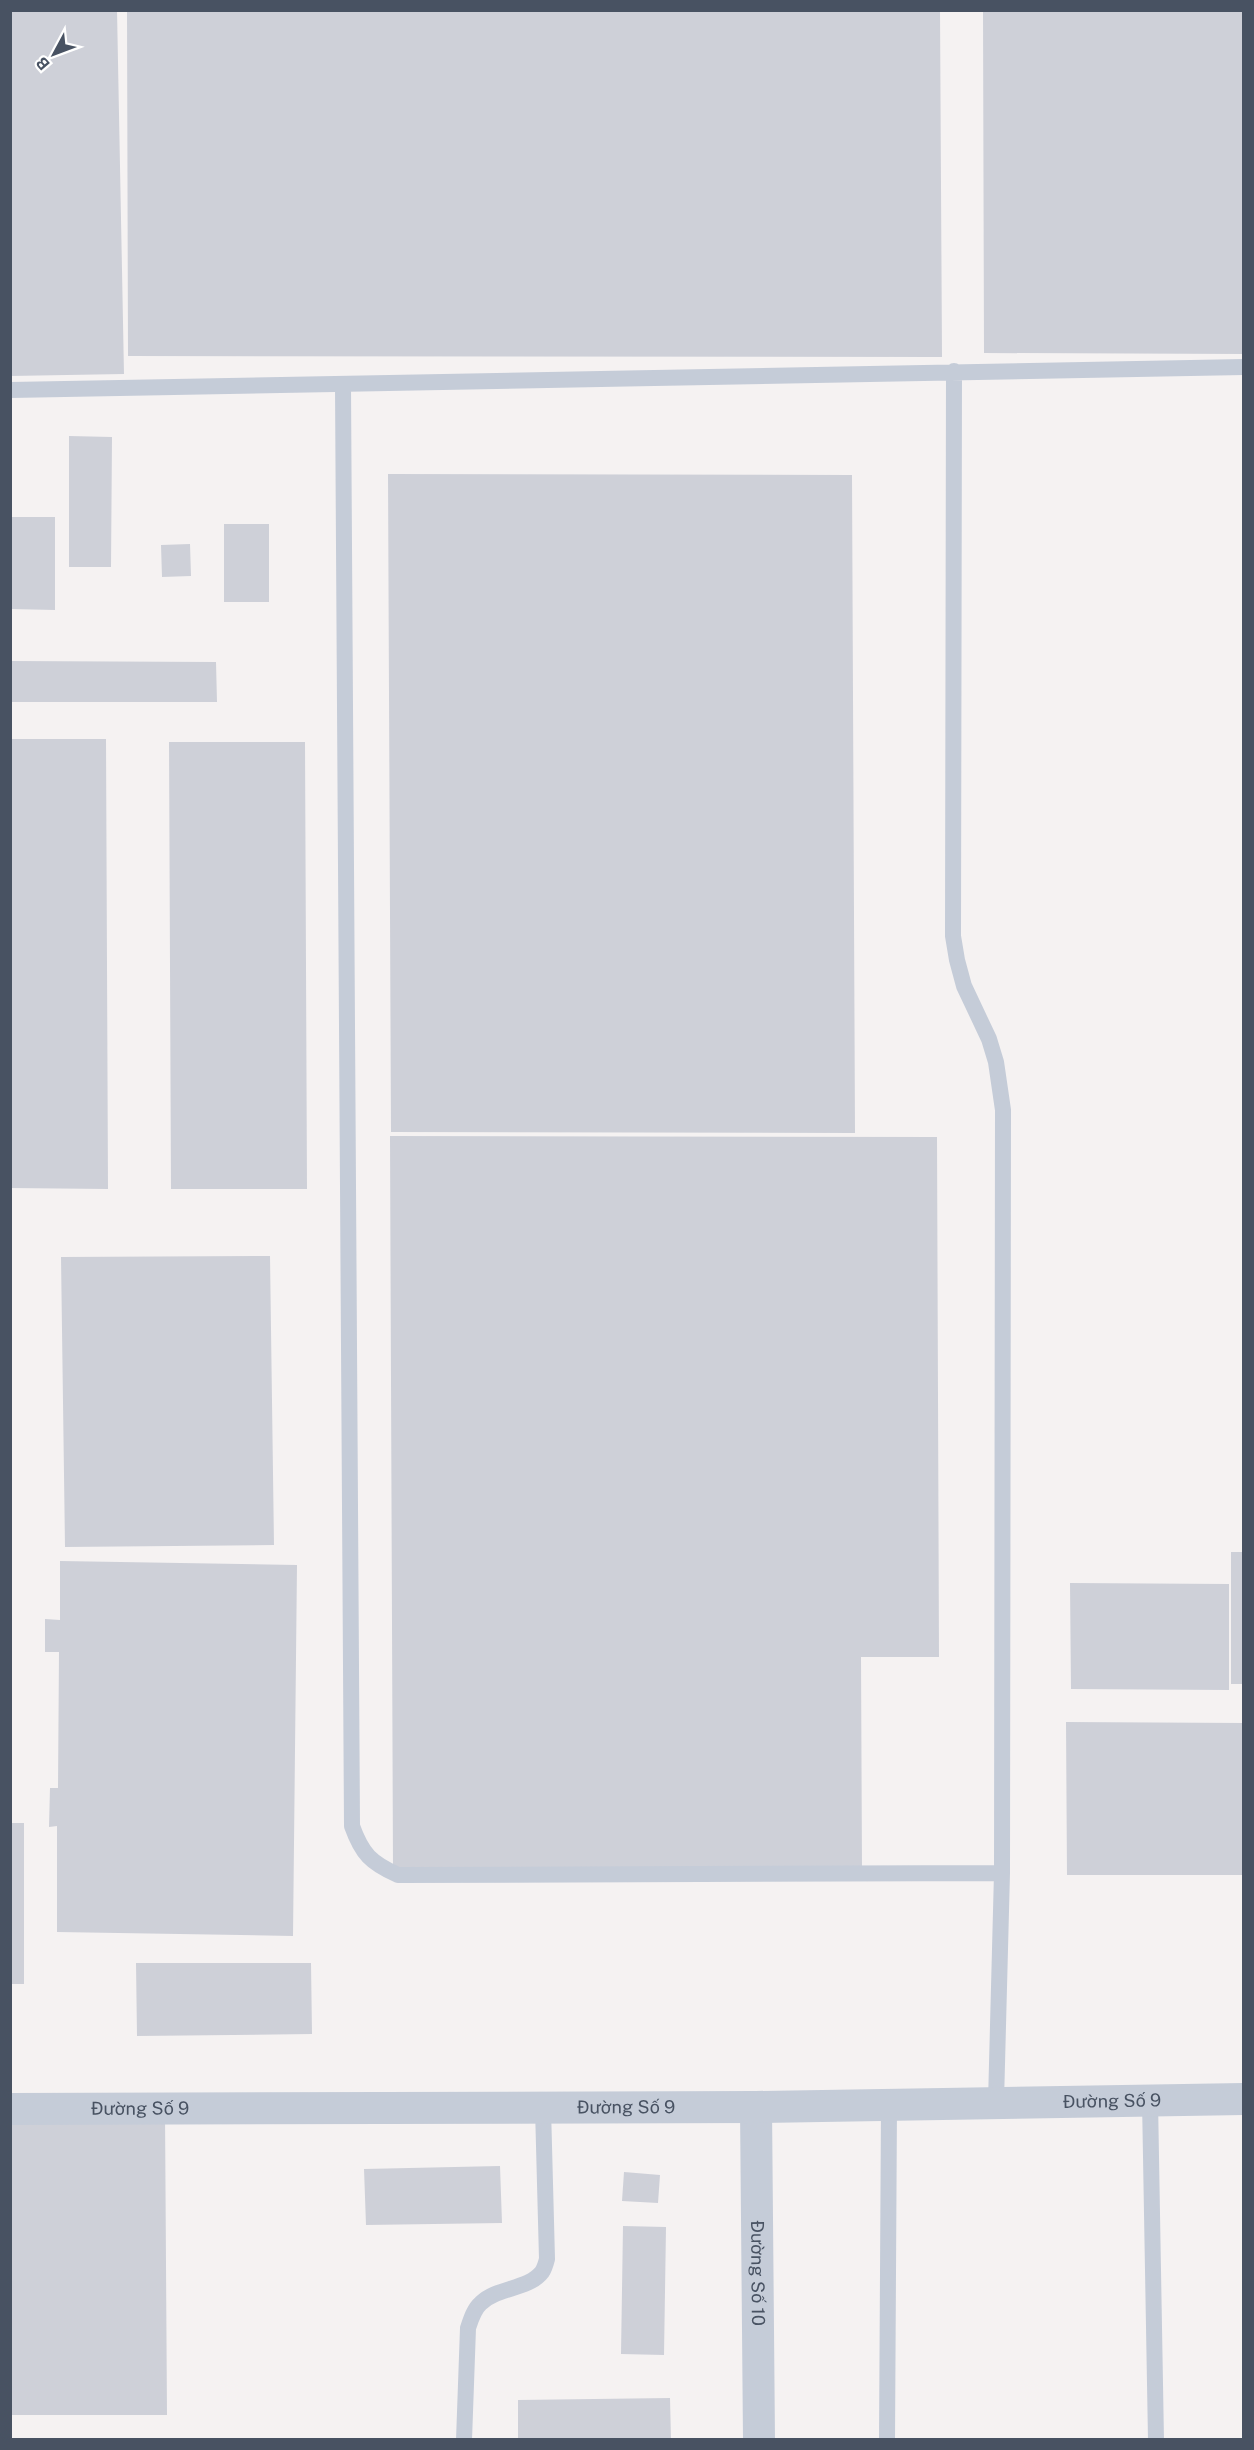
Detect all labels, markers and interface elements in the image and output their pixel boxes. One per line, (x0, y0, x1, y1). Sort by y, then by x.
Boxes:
north arrow (24, 24, 84, 84)
text: B (32, 53, 54, 74)
street label: Đường Số 9 (1062, 2089, 1161, 2112)
street label: Đường Số 9 (577, 2096, 675, 2117)
street label: Đường Số 9 (91, 2098, 189, 2119)
street label: Đường Số 10 (747, 2220, 769, 2326)

